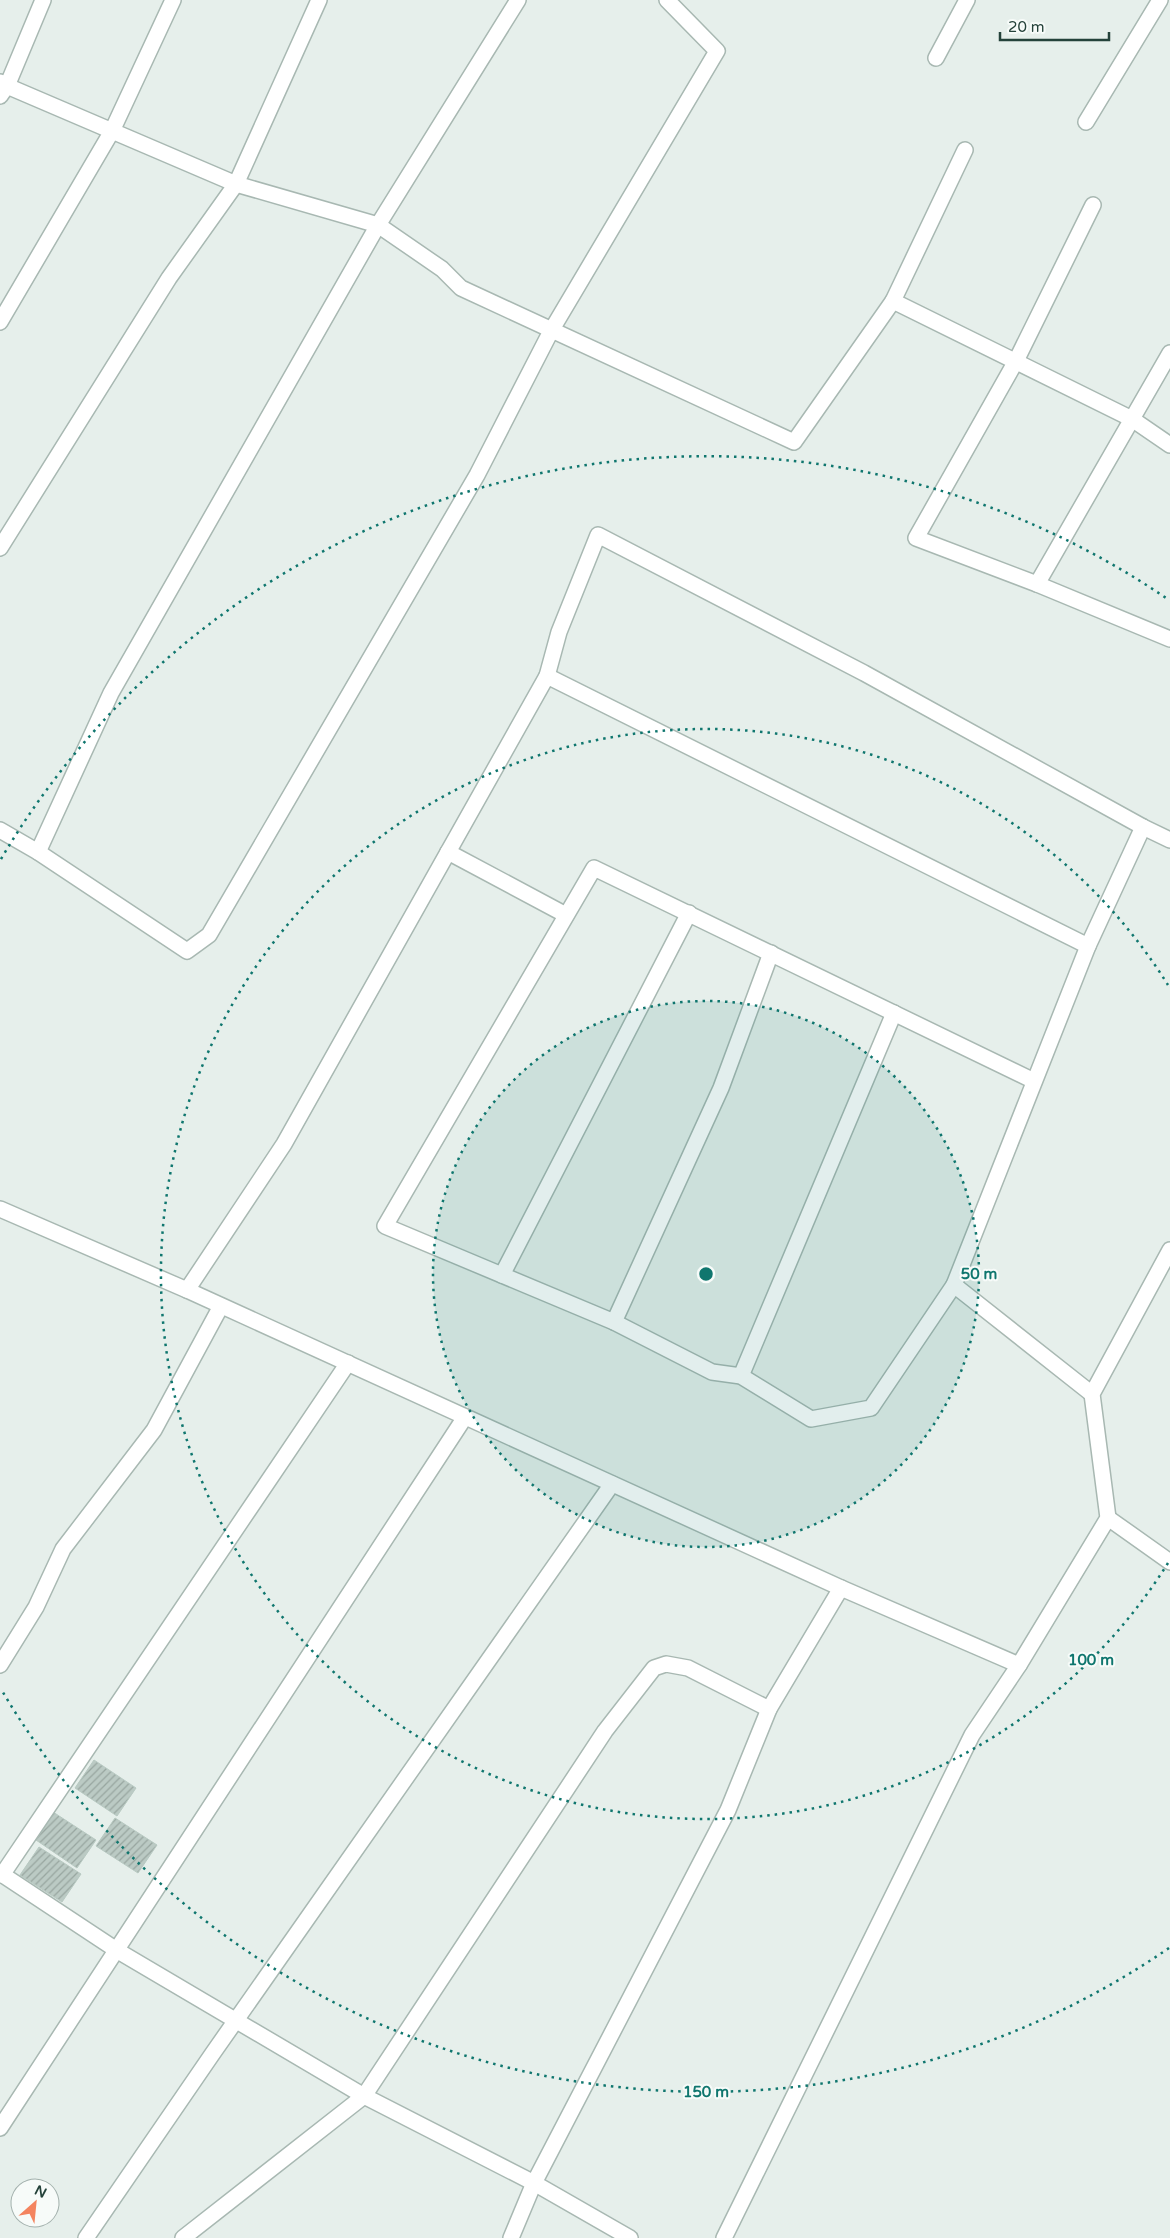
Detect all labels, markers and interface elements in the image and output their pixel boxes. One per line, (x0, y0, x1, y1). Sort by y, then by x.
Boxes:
scale bar (1000, 10, 1109, 42)
text: 20 m (1008, 18, 1045, 36)
centre of rings (697, 1265, 715, 1283)
text: 50 m (961, 1265, 997, 1283)
text: 100 m (1068, 1651, 1114, 1669)
text: 150 m (683, 2083, 729, 2101)
north arrow (10, 2178, 60, 2228)
text: N (32, 2182, 50, 2202)

